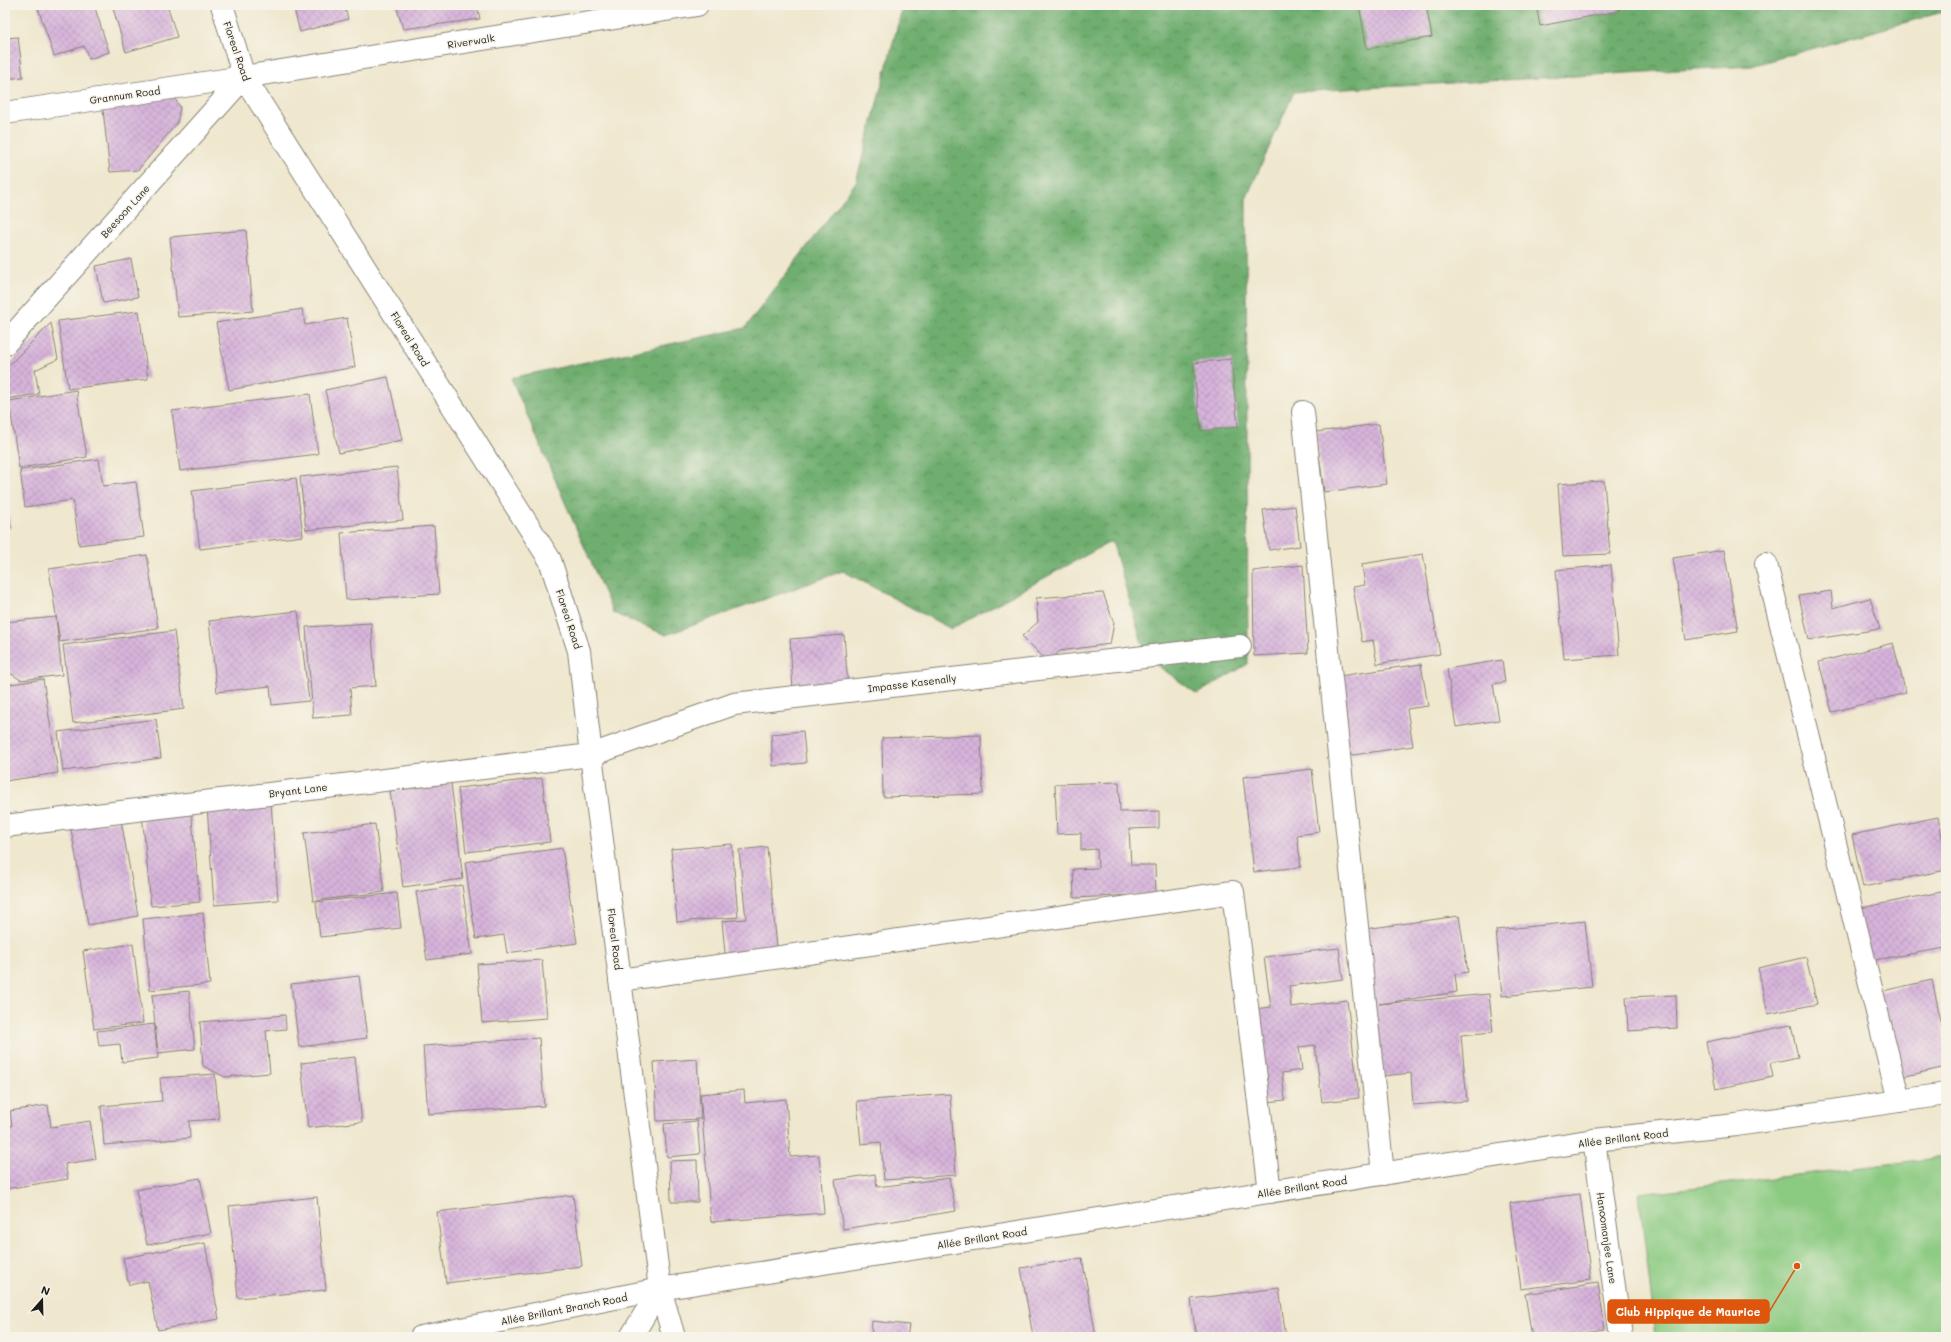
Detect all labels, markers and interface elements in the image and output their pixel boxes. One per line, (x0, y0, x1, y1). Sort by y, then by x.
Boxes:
street label: Floreal Road (220, 19, 254, 83)
street label: Riverwalk (446, 30, 496, 52)
street label: Grannum Road (89, 83, 161, 107)
street label: Beesoon Lane (97, 181, 153, 241)
street label: Floreal Road (388, 309, 432, 369)
street label: Floreal Road (553, 587, 585, 651)
street label: Impasse Kasenally (867, 671, 957, 695)
street label: Bryant Lane (268, 779, 328, 801)
street label: Floreal Road (604, 907, 626, 971)
street label: Allée Brillant Road (1577, 1125, 1669, 1151)
street label: Allée Brillant Road (1256, 1173, 1348, 1201)
street label: Hanoomanjee Lane (1594, 1191, 1620, 1285)
street label: Allée Brillant Road (936, 1224, 1028, 1252)
north arrow (22, 1280, 62, 1320)
text: N (39, 1282, 52, 1299)
street label: Allée Brillant Branch Road (499, 1290, 629, 1328)
callout: Club Hippique de Maurice (1608, 1300, 1769, 1323)
text: Club Hippique de Maurice (1616, 1304, 1761, 1319)

